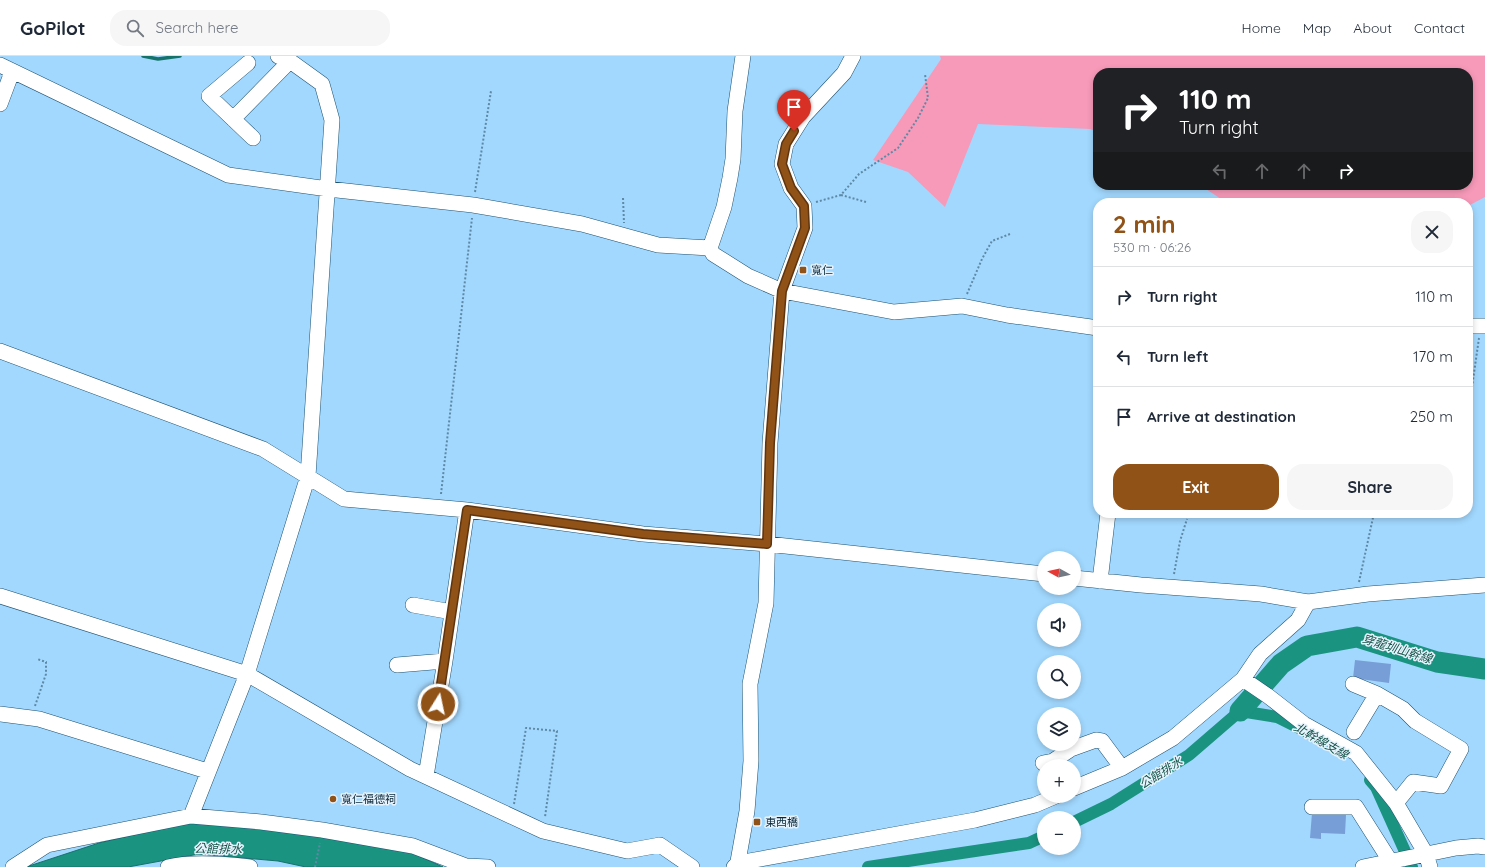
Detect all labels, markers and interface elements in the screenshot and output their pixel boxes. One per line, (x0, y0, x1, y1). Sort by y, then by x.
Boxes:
search box (110, 10, 390, 46)
text: GoPilot (20, 16, 86, 40)
icon: search (124, 17, 146, 39)
text: Search here (156, 18, 238, 37)
text: Home (1242, 19, 1281, 37)
text: Map (1303, 19, 1331, 37)
text: About (1353, 19, 1392, 37)
text: Contact (1414, 19, 1465, 37)
text: 110 m (1179, 81, 1252, 116)
icon: right (1113, 84, 1165, 136)
pin (777, 90, 811, 131)
icon: arrive (783, 96, 805, 118)
text: Turn right (1179, 116, 1259, 139)
icon: left (1209, 160, 1231, 182)
icon: ahead (1251, 160, 1273, 182)
icon: ahead (1293, 160, 1315, 182)
icon: right (1335, 160, 1357, 182)
text: 2 min (1113, 209, 1175, 239)
button: close (1411, 211, 1453, 253)
text: 530 m · 06:26 (1113, 239, 1191, 255)
place label: 寬仁 (811, 263, 833, 277)
marker: 寬仁 (798, 265, 808, 275)
icon: right (1113, 286, 1135, 308)
text: Turn right (1147, 287, 1218, 306)
text: 110 m (1415, 287, 1453, 306)
icon: left (1113, 346, 1135, 368)
text: Turn left (1147, 347, 1209, 366)
text: 170 m (1413, 347, 1453, 366)
icon: arrive (1113, 406, 1135, 428)
text: Arrive at destination (1147, 407, 1296, 426)
text: 250 m (1410, 407, 1453, 426)
button: Exit (1113, 464, 1279, 510)
button: Share (1287, 464, 1453, 510)
north arrow (1037, 551, 1081, 595)
map controls (1037, 551, 1081, 855)
button: sound (1037, 603, 1081, 647)
water label: 穿龍圳山幹線 (1361, 631, 1436, 667)
button: search (1037, 655, 1081, 699)
position arrow (417, 683, 459, 725)
button: layers (1037, 707, 1081, 751)
water label: 北幹線支線 (1292, 719, 1353, 763)
water label: 公館排水 (1136, 753, 1186, 792)
button: + (1037, 759, 1081, 803)
place label: 寬仁福德祠 (341, 792, 396, 806)
marker: 寬仁福德祠 (328, 794, 338, 804)
button: − (1037, 811, 1081, 855)
place label: 東西橋 (765, 815, 798, 829)
marker: 東西橋 (752, 817, 762, 827)
water label: 公館排水 (194, 841, 243, 856)

